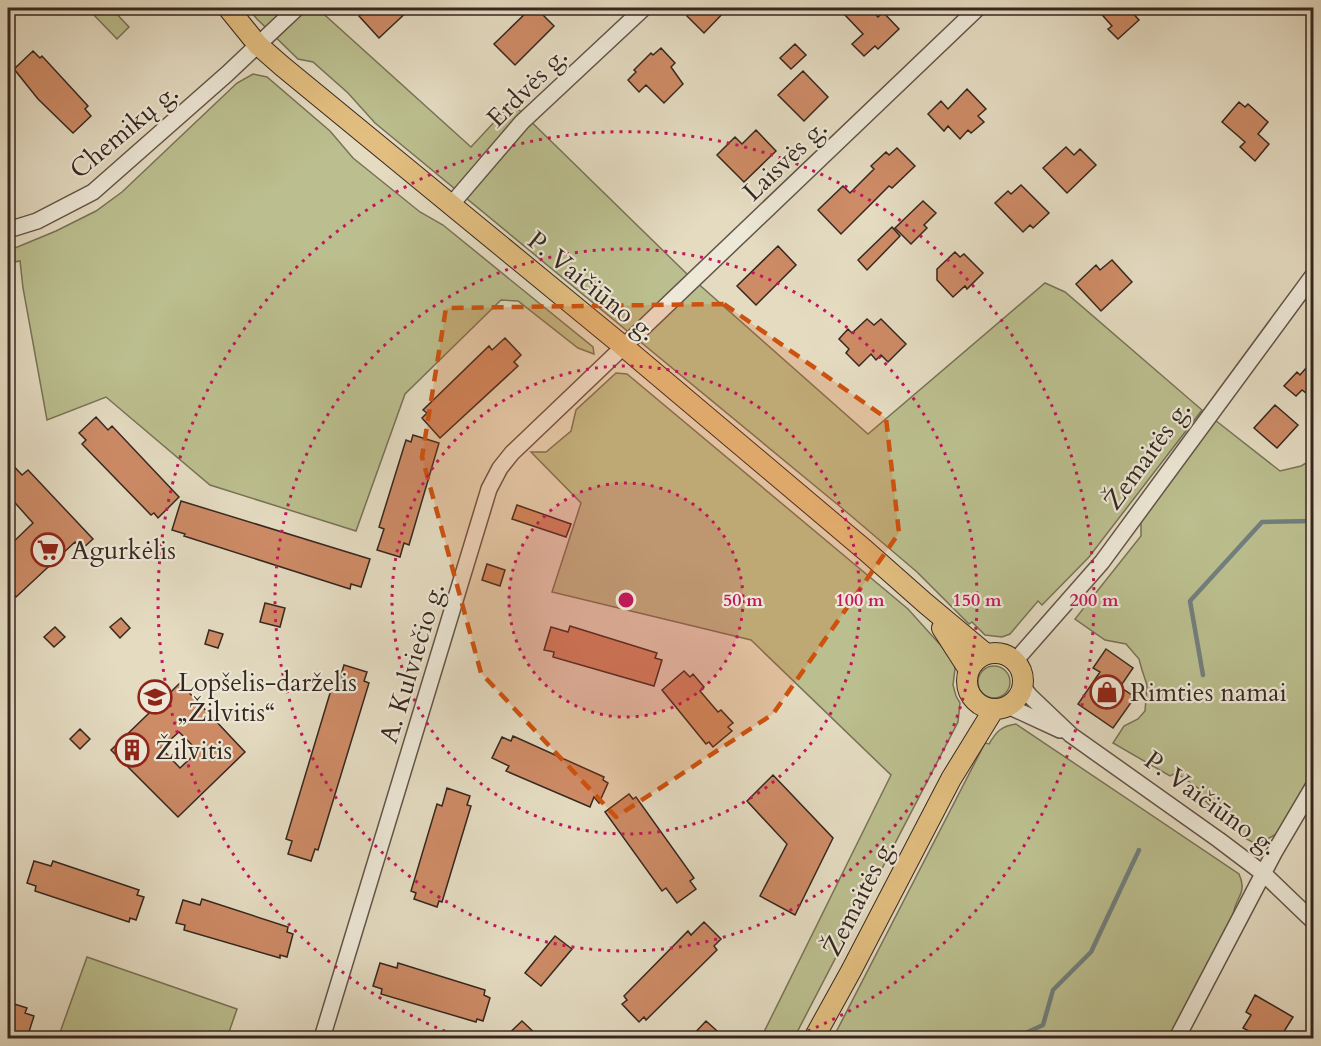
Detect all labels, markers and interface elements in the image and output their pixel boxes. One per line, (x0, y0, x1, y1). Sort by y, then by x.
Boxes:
street label: Erdvės g. (479, 39, 575, 135)
street label: Chemikų g. (62, 75, 186, 187)
street label: Laisvės g. (735, 111, 835, 209)
street label: P. Vaičiūno g. (520, 223, 664, 349)
street label: Žemaitės g. (1095, 393, 1199, 517)
supermarket icon: Agurkėlis (30, 532, 66, 568)
place label: Agurkėlis (71, 533, 176, 568)
street label: A. Kulviečio g. (371, 579, 453, 747)
text: 50 m (723, 588, 763, 613)
text: 100 m (835, 588, 885, 613)
text: 150 m (952, 588, 1002, 613)
text: 200 m (1069, 588, 1119, 613)
centre of rings (616, 590, 636, 610)
place label: Lopšelis-darželis „Žilvitis“ (178, 665, 357, 730)
shop icon: Rimties namai (1089, 674, 1125, 710)
place label: Rimties namai (1130, 675, 1287, 710)
school or university icon: Lopšelis-darželis „Žilvitis“ (137, 679, 173, 715)
building icon: Žilvitis (114, 732, 150, 768)
place label: Žilvitis (155, 733, 232, 768)
street label: P. Vaičiūno g. (1137, 743, 1285, 863)
street label: Žemaitės g. (814, 832, 904, 962)

